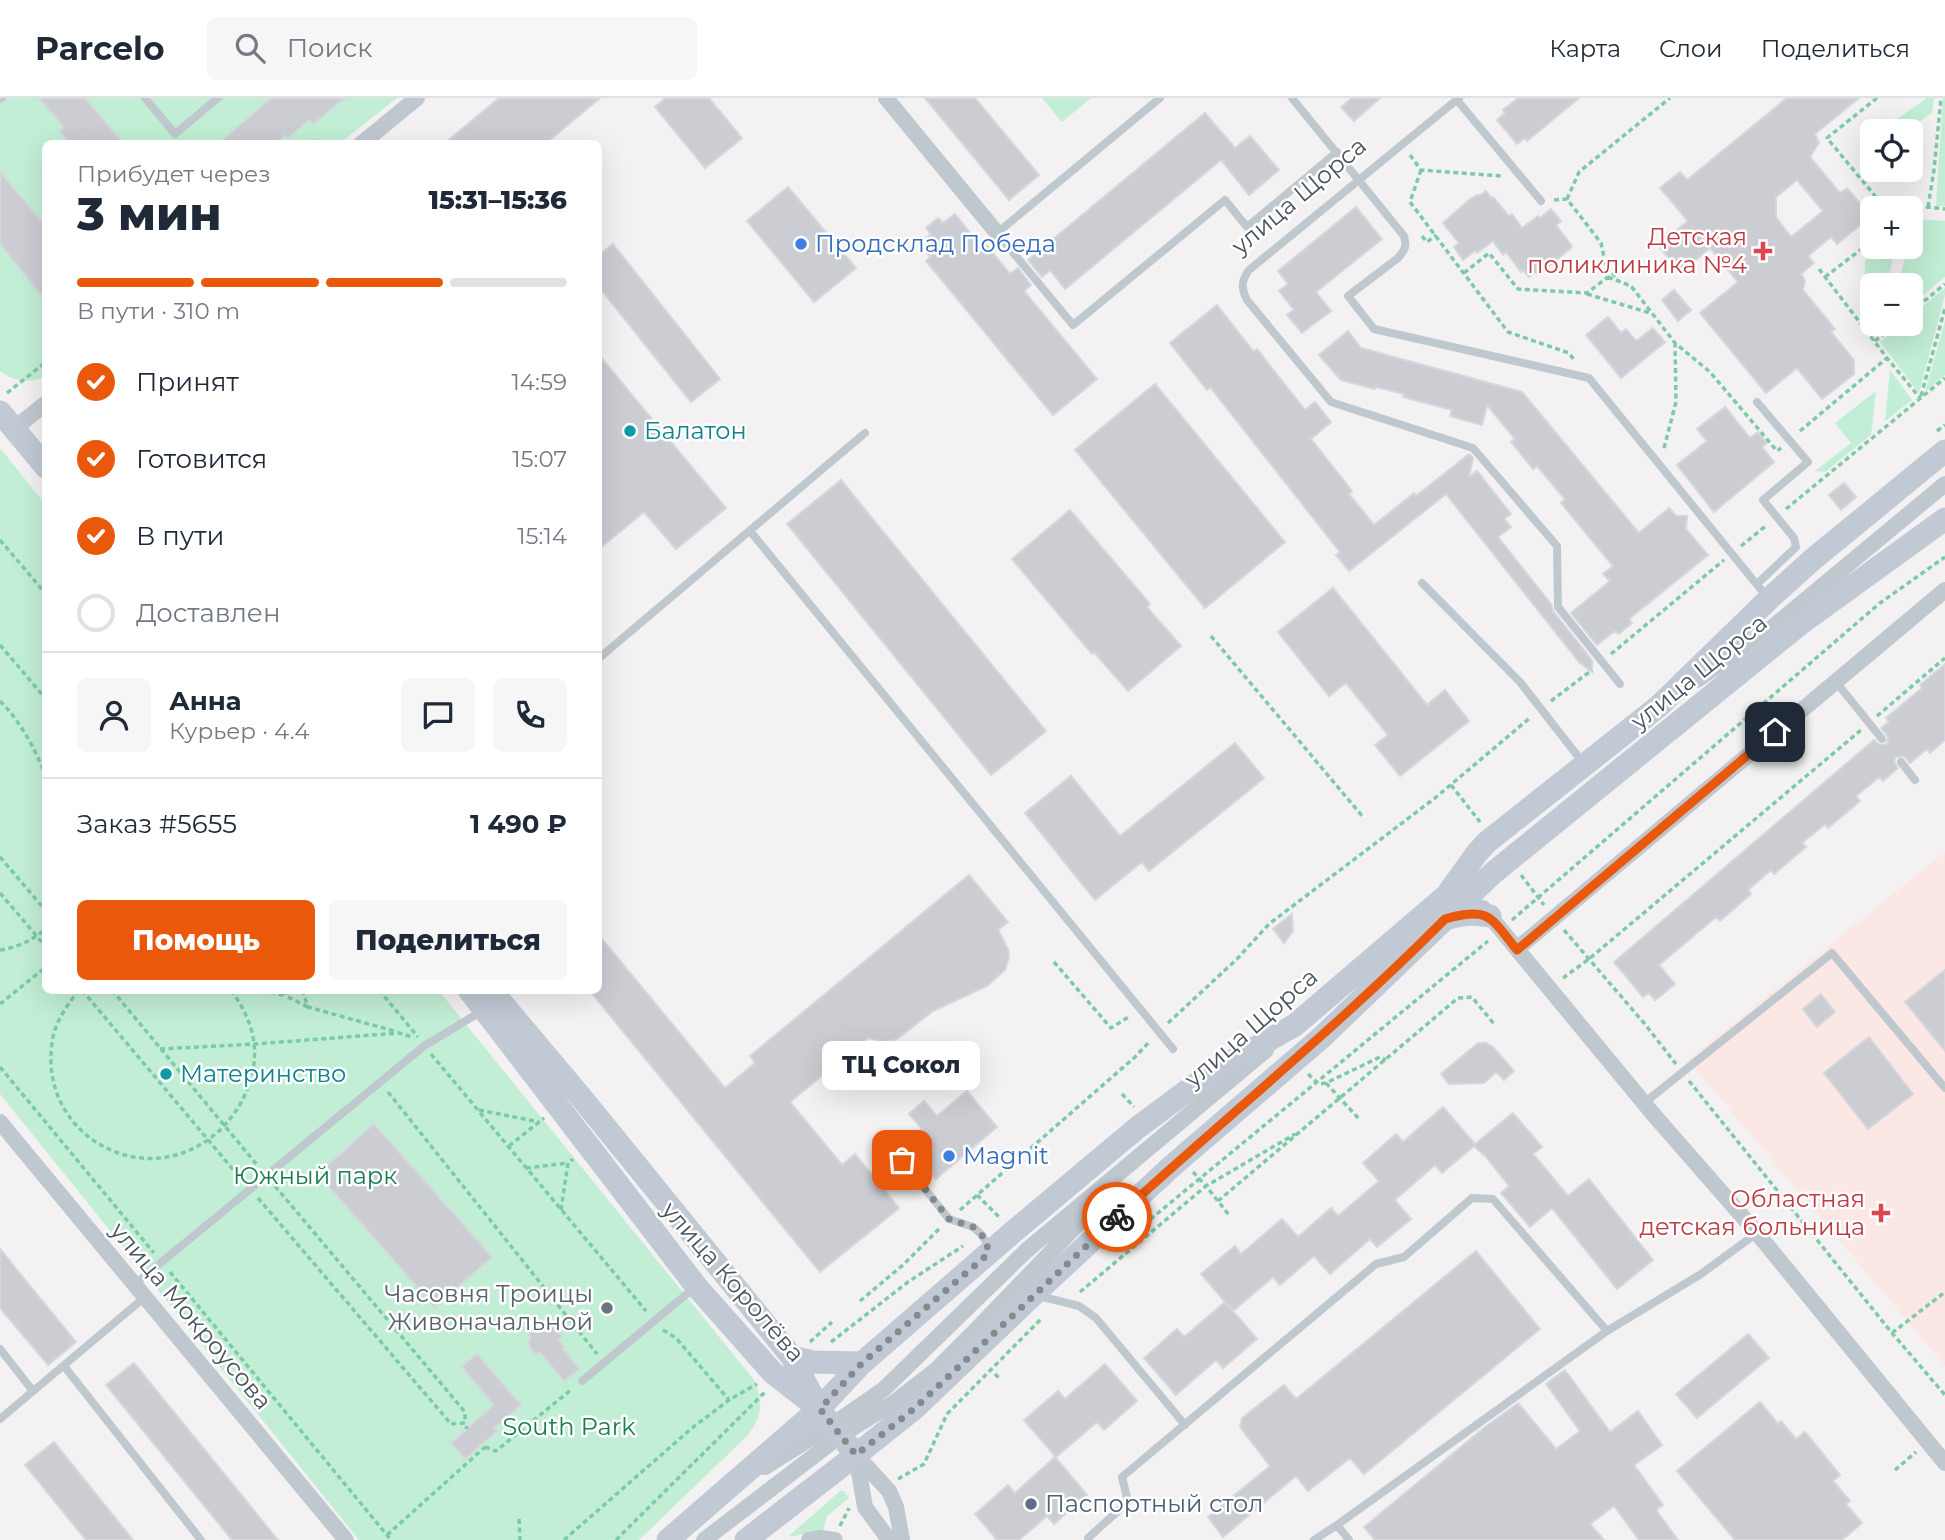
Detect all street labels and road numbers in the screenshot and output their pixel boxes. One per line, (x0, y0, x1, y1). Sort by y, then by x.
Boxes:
street label: улица Щорса (1225, 131, 1372, 261)
street label: улица Щорса (1624, 608, 1773, 736)
street label: улица Щорса (1177, 962, 1323, 1094)
street label: улица Королёва (655, 1195, 811, 1368)
street label: улица Мокроусова (104, 1216, 278, 1415)

